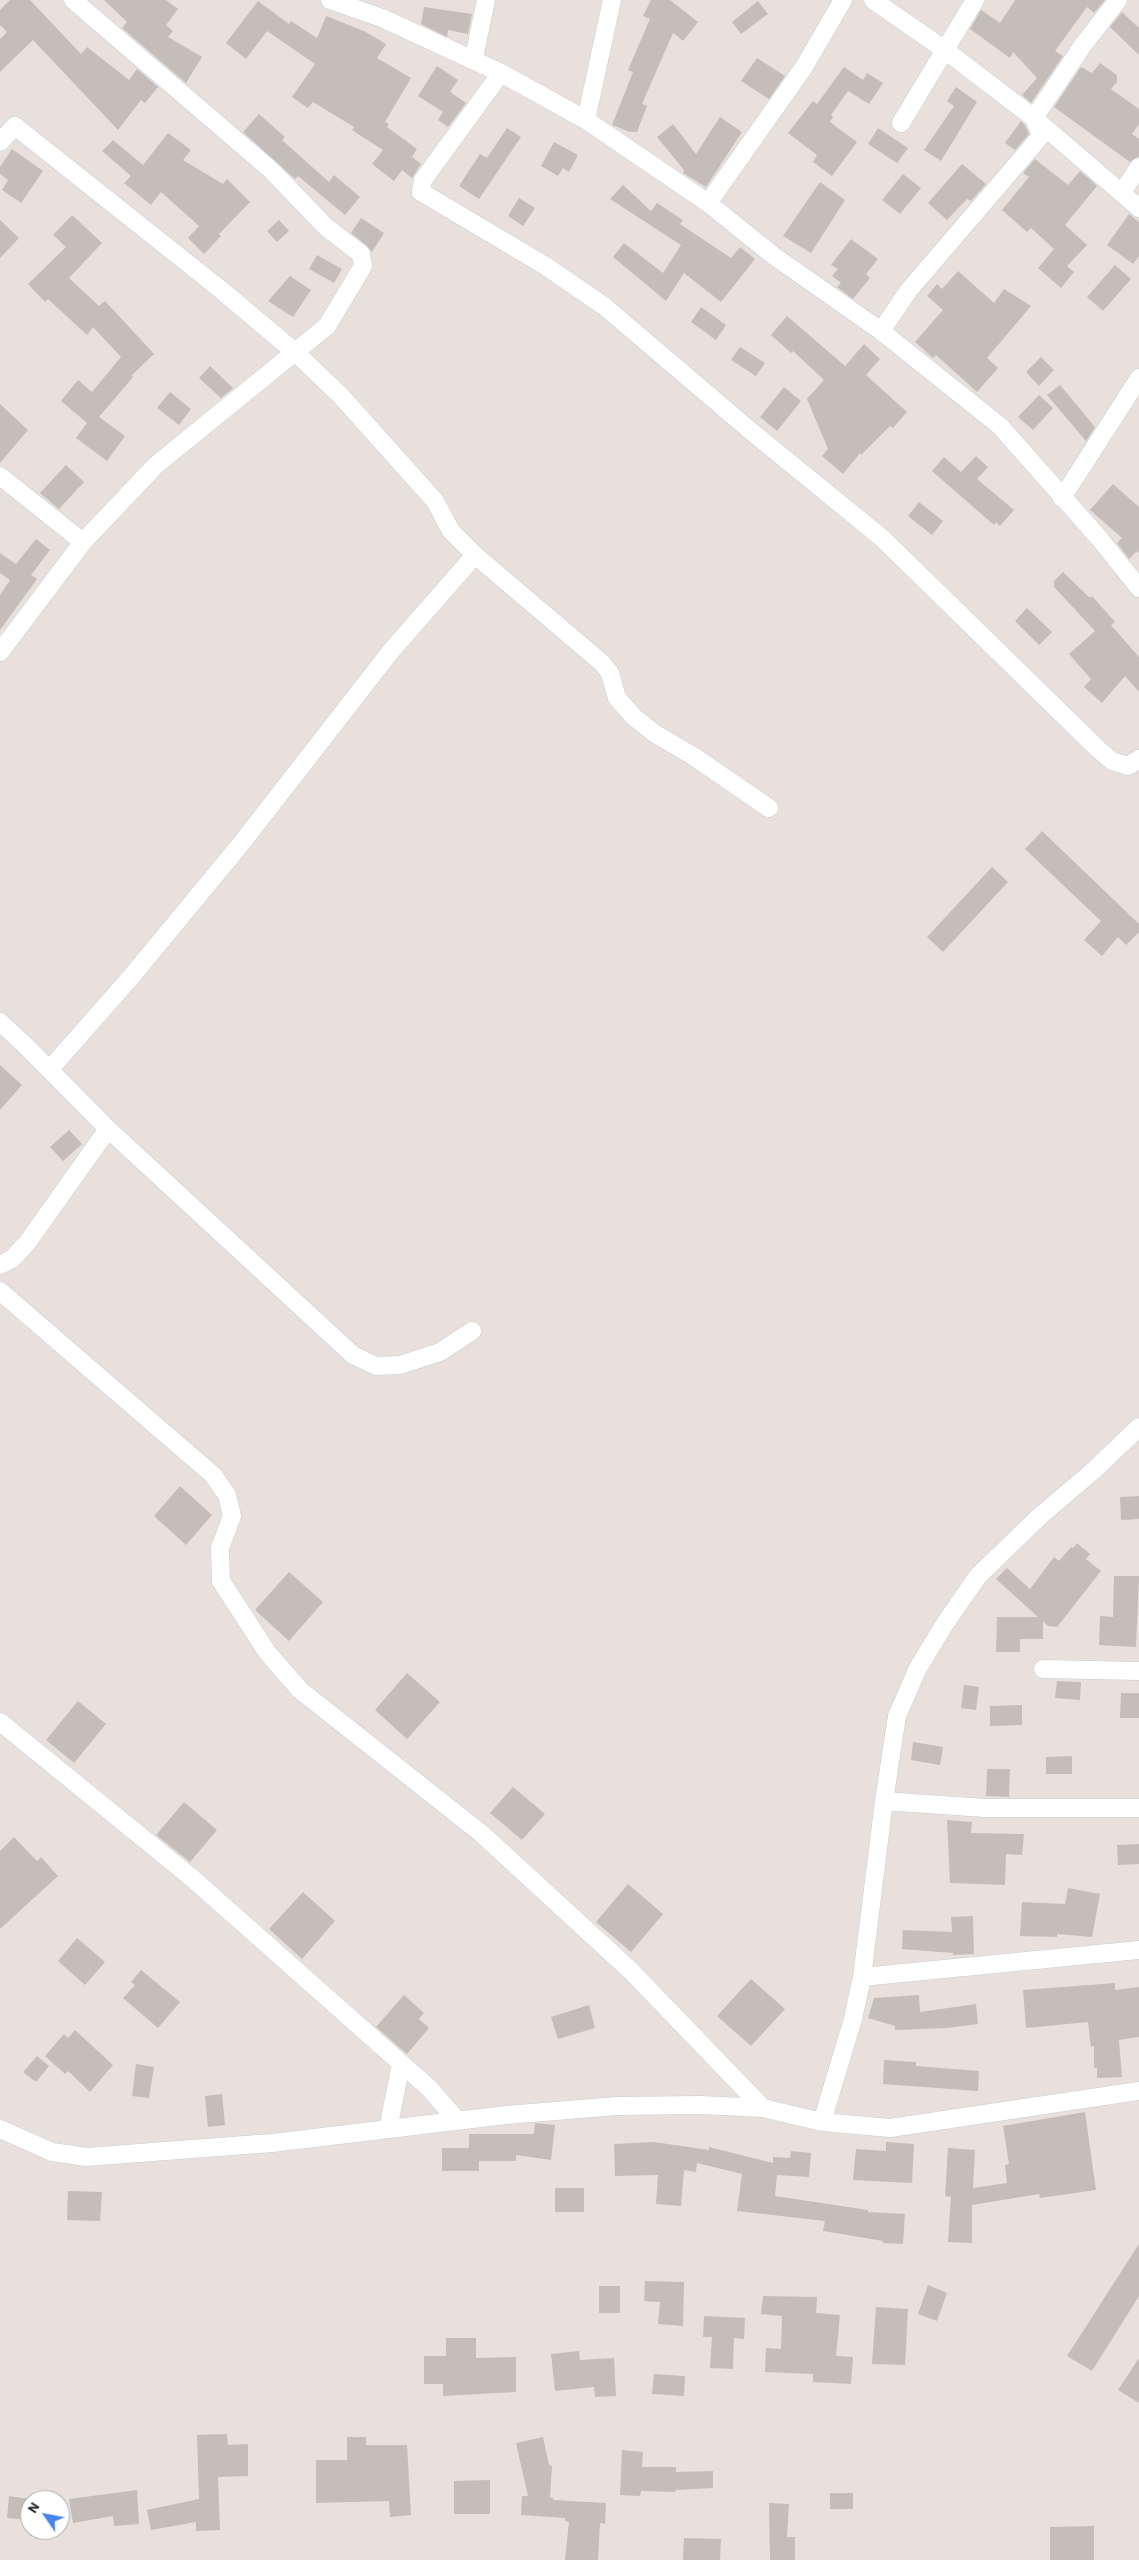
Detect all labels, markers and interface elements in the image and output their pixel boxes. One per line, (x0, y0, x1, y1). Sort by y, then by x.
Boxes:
north arrow (20, 2490, 70, 2540)
text: N (23, 2499, 43, 2516)

